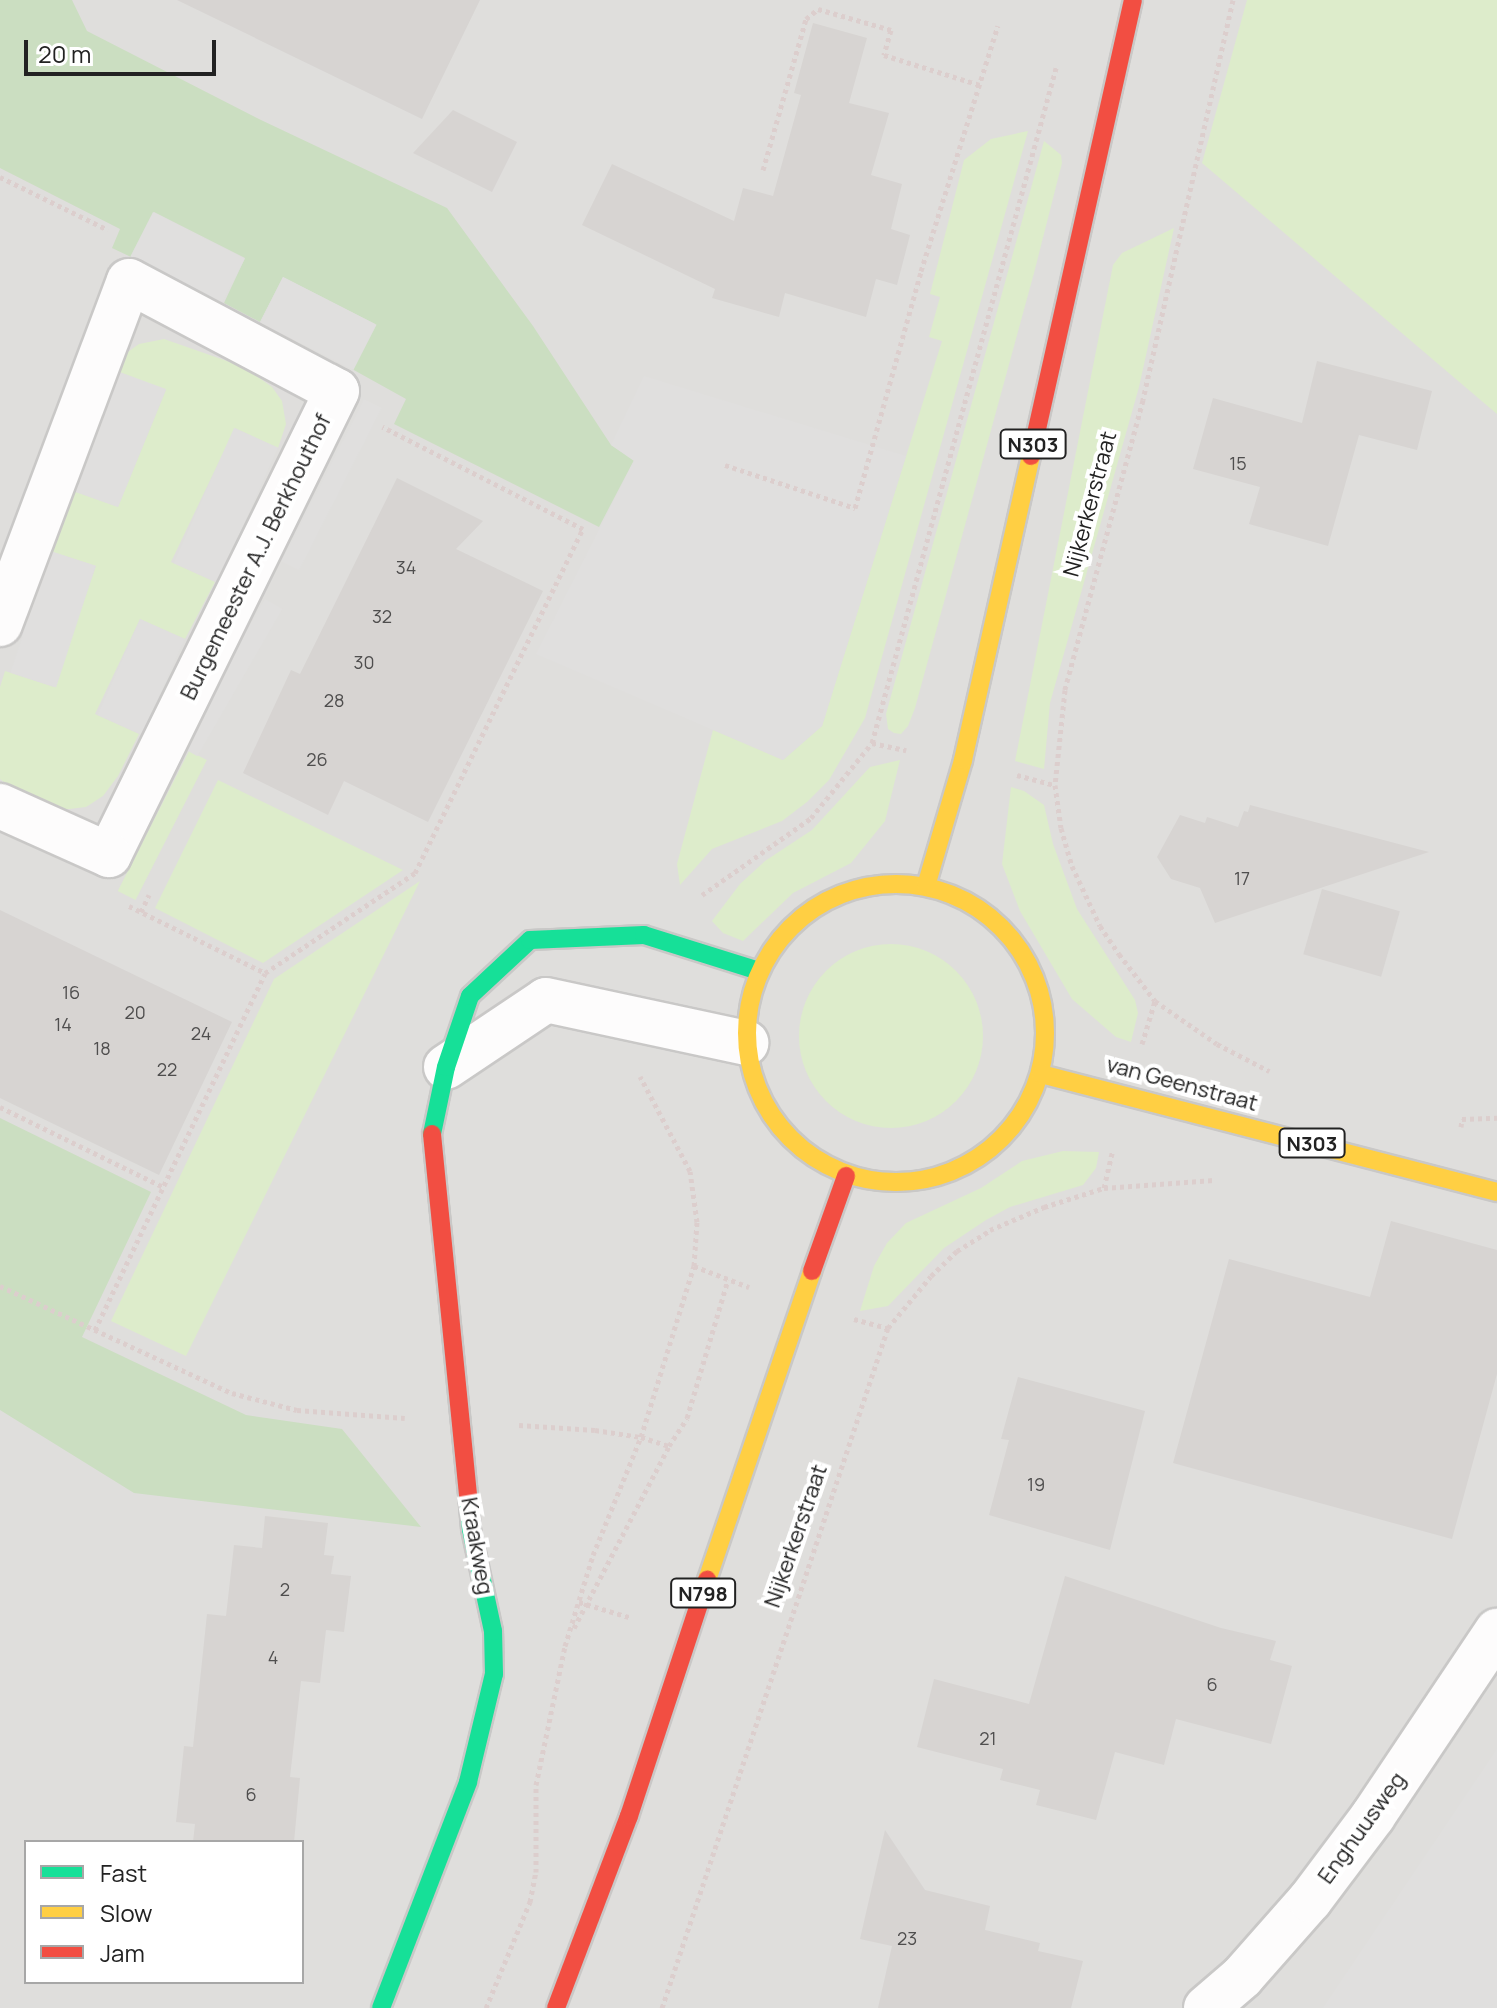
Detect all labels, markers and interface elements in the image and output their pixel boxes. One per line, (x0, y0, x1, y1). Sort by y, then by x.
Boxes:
scale bar (28, 24, 220, 74)
text: 20 m (38, 37, 91, 70)
street label: Burgemeester A.J. Berkhouthof (175, 410, 337, 704)
road number: N303 (999, 428, 1067, 460)
street label: Nijkerkerstraat (1058, 428, 1122, 580)
house number: 15 (1229, 452, 1247, 474)
house number: 34 (396, 556, 416, 578)
house number: 32 (372, 605, 392, 627)
house number: 30 (354, 651, 374, 673)
house number: 28 (324, 689, 344, 711)
house number: 26 (306, 748, 328, 770)
house number: 17 (1234, 867, 1250, 889)
house number: 16 (62, 981, 80, 1003)
house number: 20 (124, 1001, 146, 1023)
house number: 14 (54, 1013, 72, 1035)
house number: 24 (191, 1022, 211, 1044)
house number: 18 (93, 1037, 111, 1059)
street label: van Geenstraat (1104, 1051, 1260, 1117)
house number: 22 (157, 1058, 177, 1080)
road number: N303 (1278, 1127, 1346, 1159)
street label: Nijkerkerstraat (759, 1461, 833, 1611)
house number: 19 (1027, 1473, 1045, 1495)
street label: Kraakweg (455, 1495, 499, 1597)
road number: N798 (669, 1577, 737, 1609)
house number: 2 (280, 1578, 290, 1600)
house number: 4 (268, 1646, 278, 1668)
house number: 6 (1206, 1673, 1218, 1695)
house number: 21 (979, 1727, 997, 1749)
street label: Enghuusweg (1313, 1767, 1411, 1889)
house number: 6 (245, 1783, 257, 1805)
legend (24, 1840, 304, 1984)
text: Fast (100, 1856, 147, 1889)
text: Slow (100, 1896, 153, 1929)
house number: 23 (897, 1927, 917, 1949)
text: Jam (100, 1936, 145, 1969)

